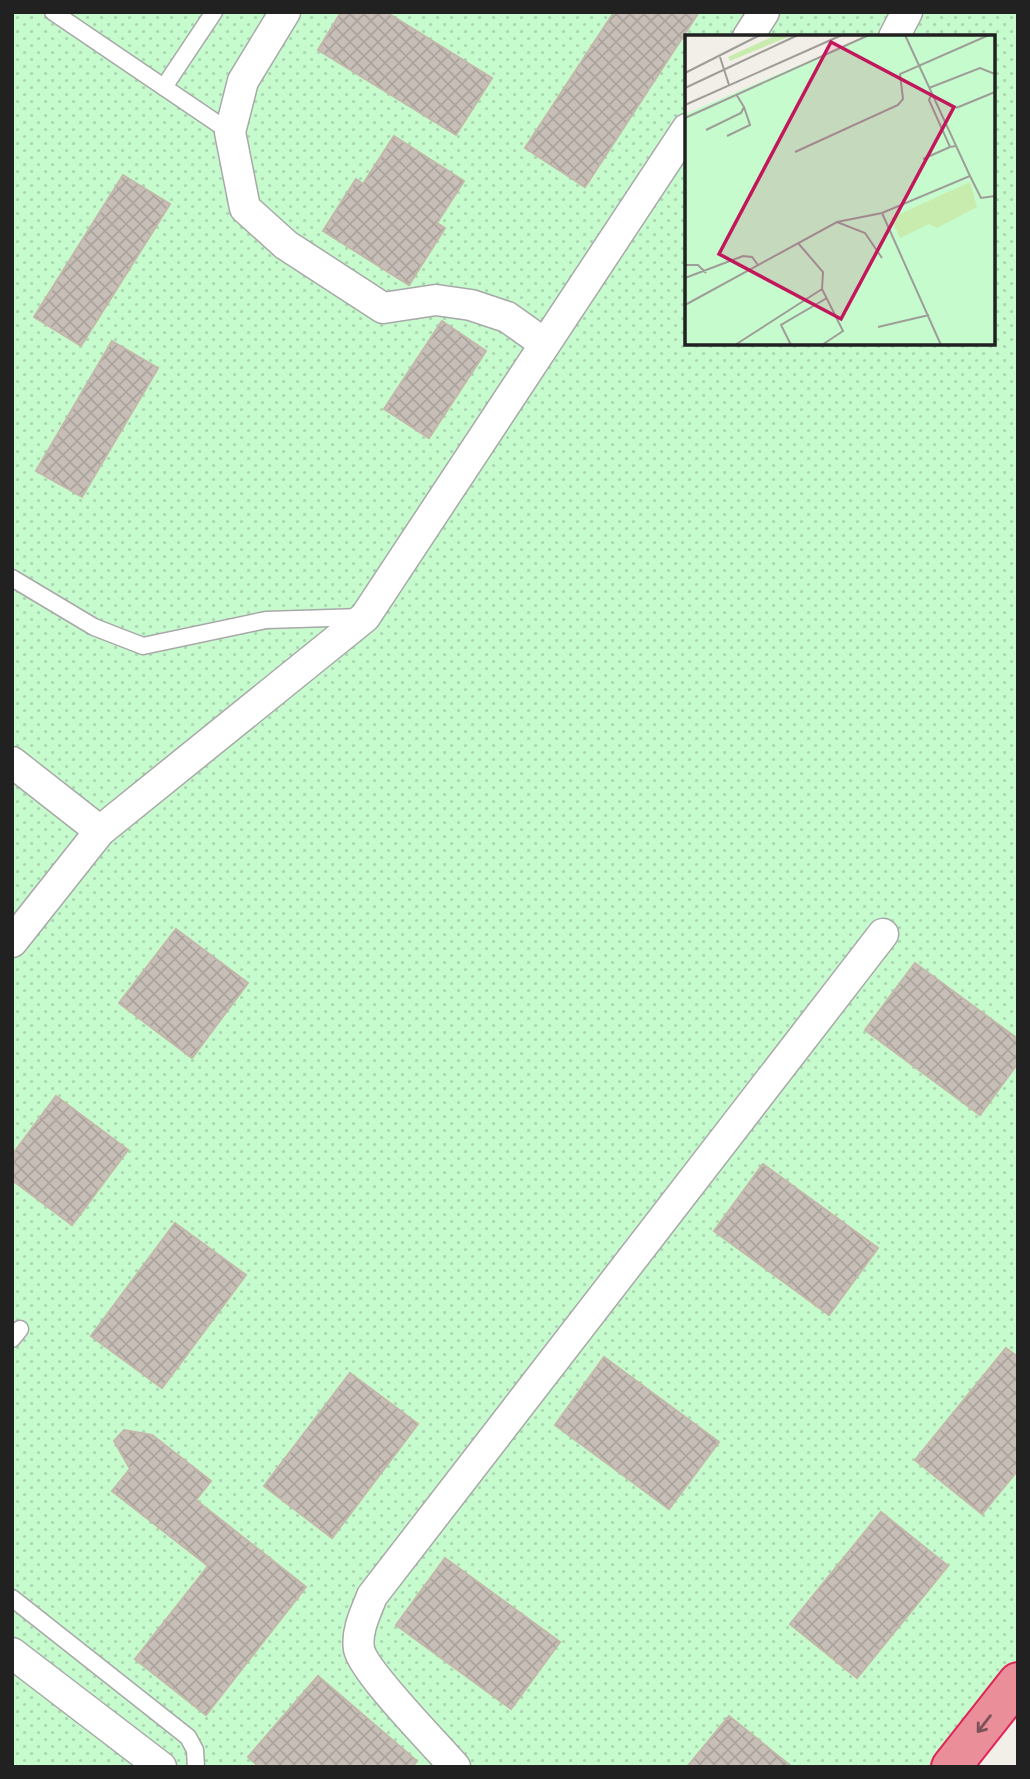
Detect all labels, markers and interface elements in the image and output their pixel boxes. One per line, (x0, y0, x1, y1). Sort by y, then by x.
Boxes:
inset map (685, 35, 995, 345)
one-way arrow (977, 1715, 992, 1733)

